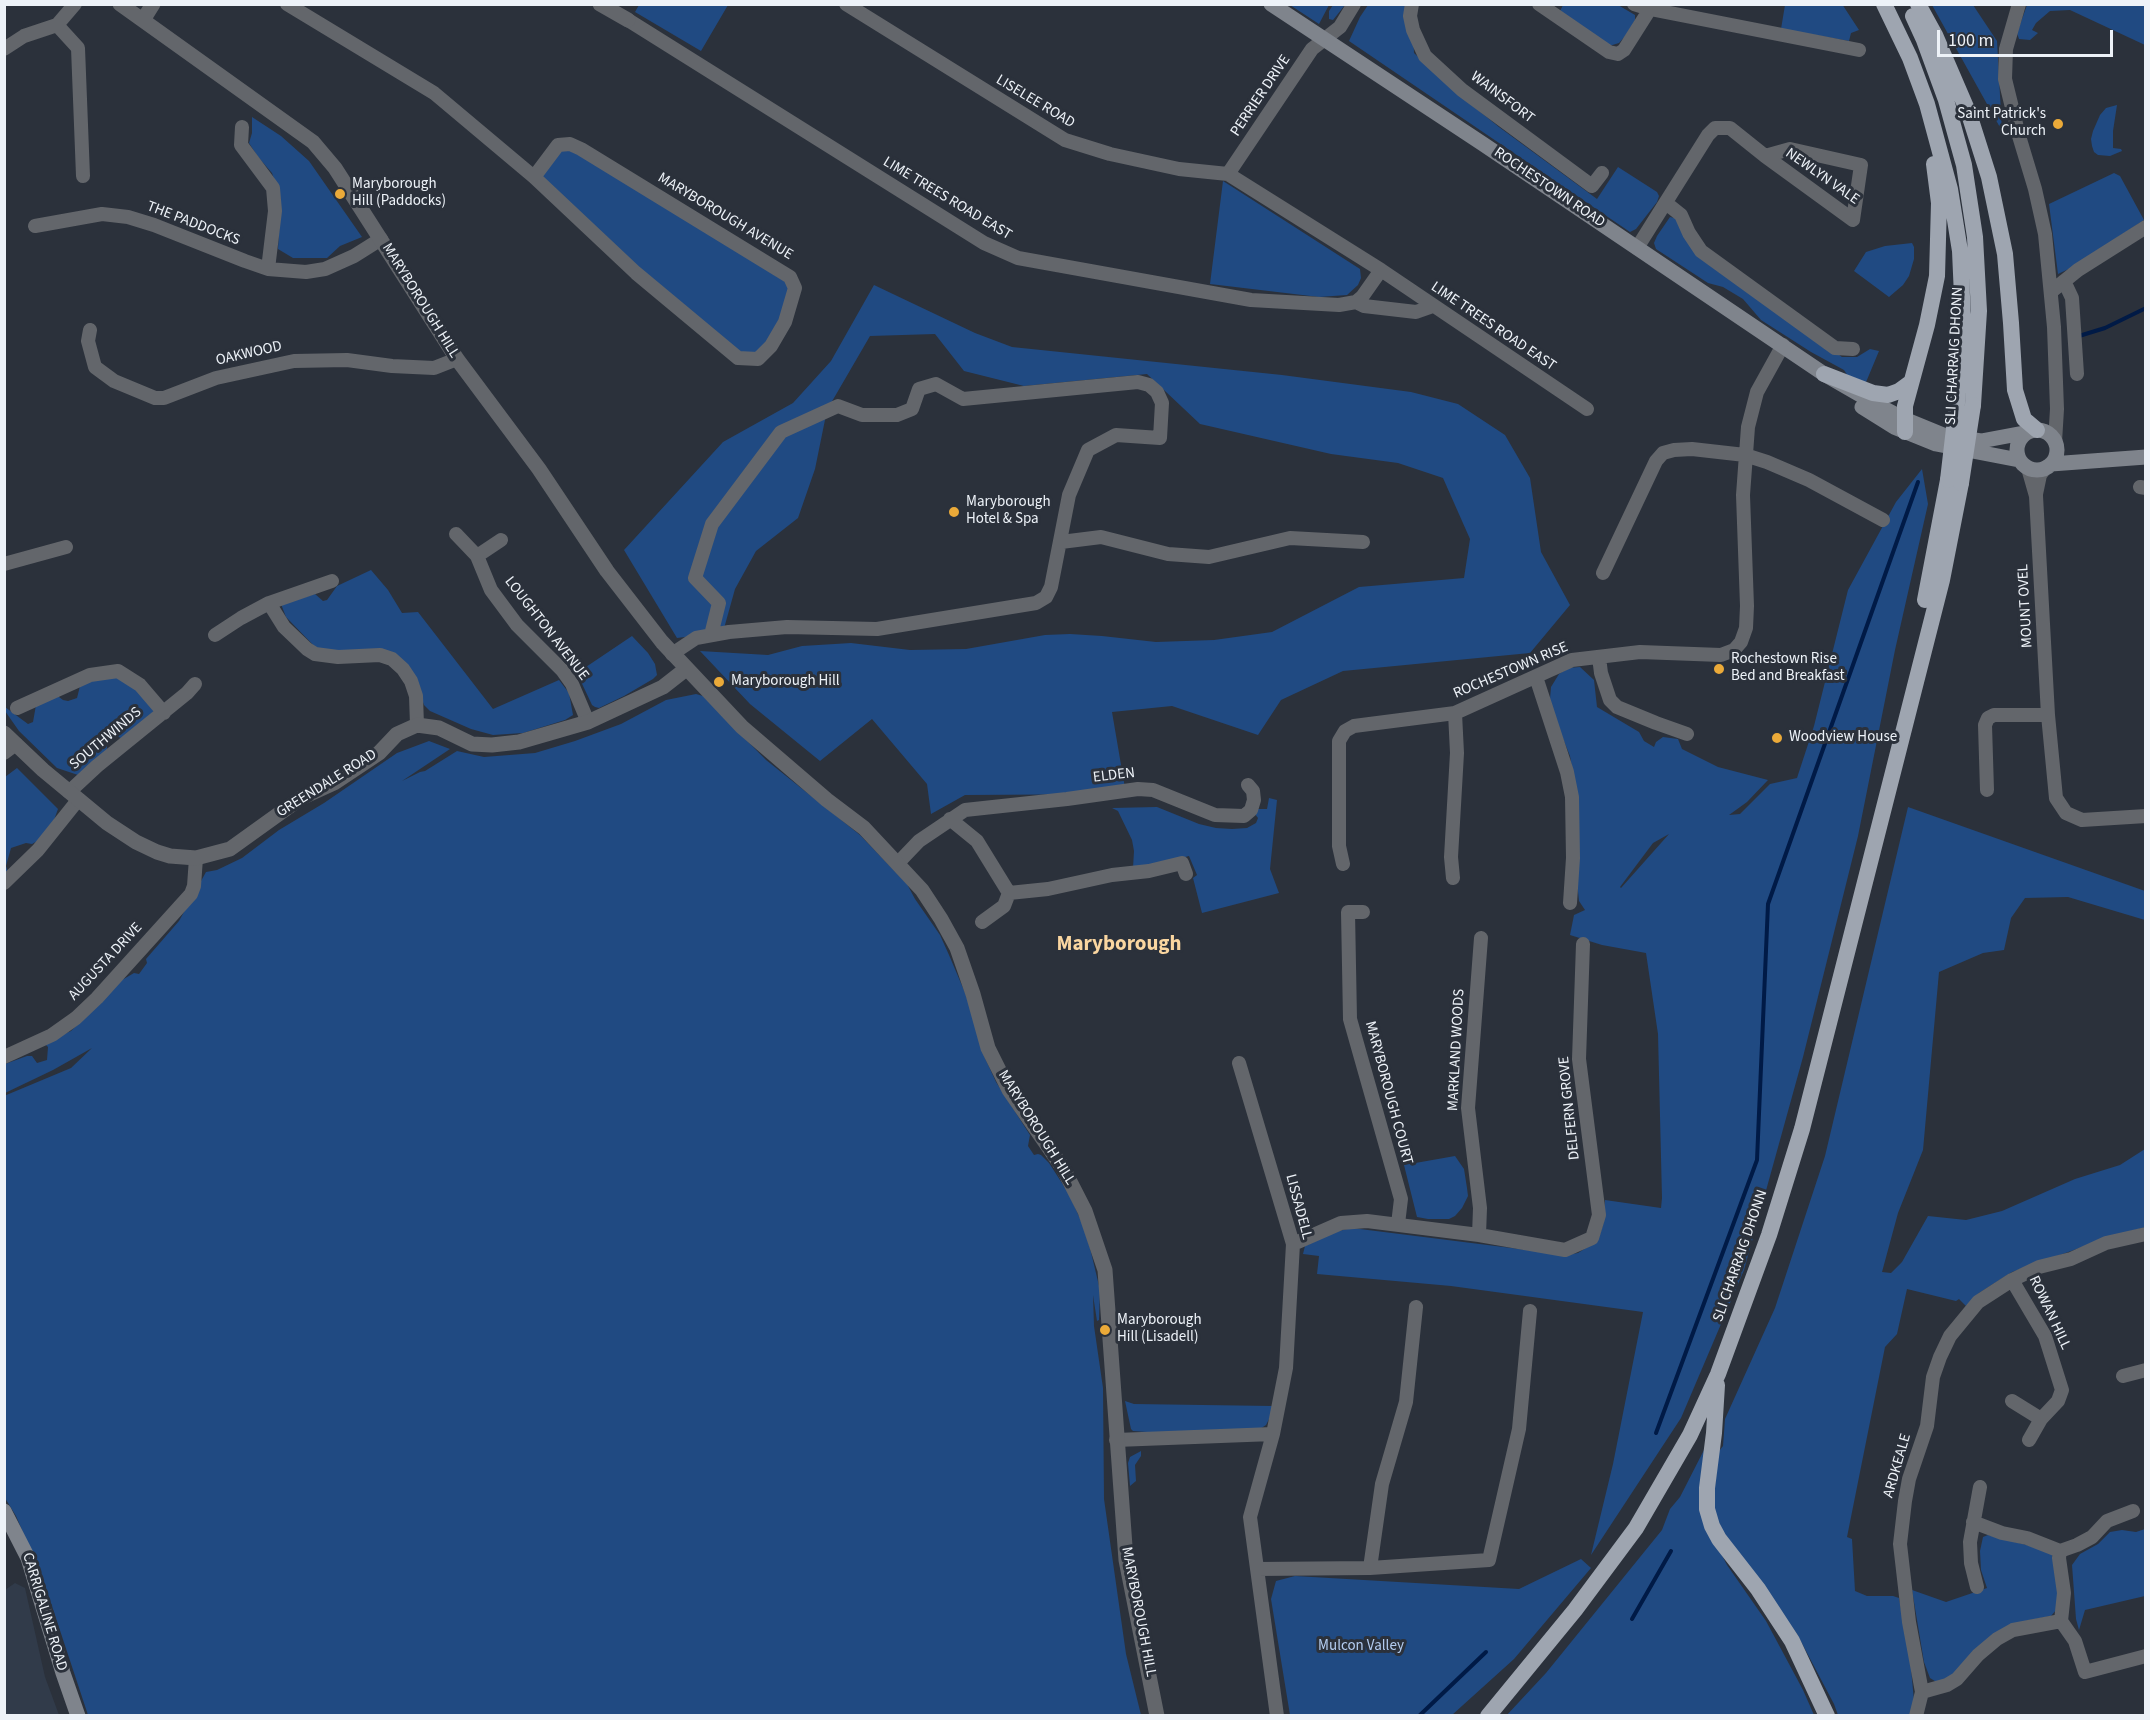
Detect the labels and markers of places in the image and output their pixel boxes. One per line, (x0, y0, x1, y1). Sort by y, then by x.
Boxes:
place label: Saint Patrick's Church (1957, 106, 2046, 141)
marker: Saint Patrick's Church (2051, 117, 2065, 131)
place label: Maryborough Hill (Paddocks) (352, 176, 446, 211)
marker: Maryborough Hill (Paddocks) (333, 187, 347, 201)
place label: Maryborough Hotel & Spa (966, 494, 1051, 529)
marker: Maryborough Hotel & Spa (947, 505, 961, 519)
place label: Rochestown Rise Bed and Breakfast (1731, 651, 1844, 686)
marker: Rochestown Rise Bed and Breakfast (1712, 662, 1726, 676)
place label: Maryborough Hill (731, 673, 840, 691)
marker: Maryborough Hill (712, 675, 726, 689)
place label: Woodview House (1789, 729, 1897, 747)
marker: Woodview House (1770, 731, 1784, 745)
place label: Maryborough Hill (Lisadell) (1117, 1312, 1202, 1347)
marker: Maryborough Hill (Lisadell) (1098, 1323, 1112, 1337)

